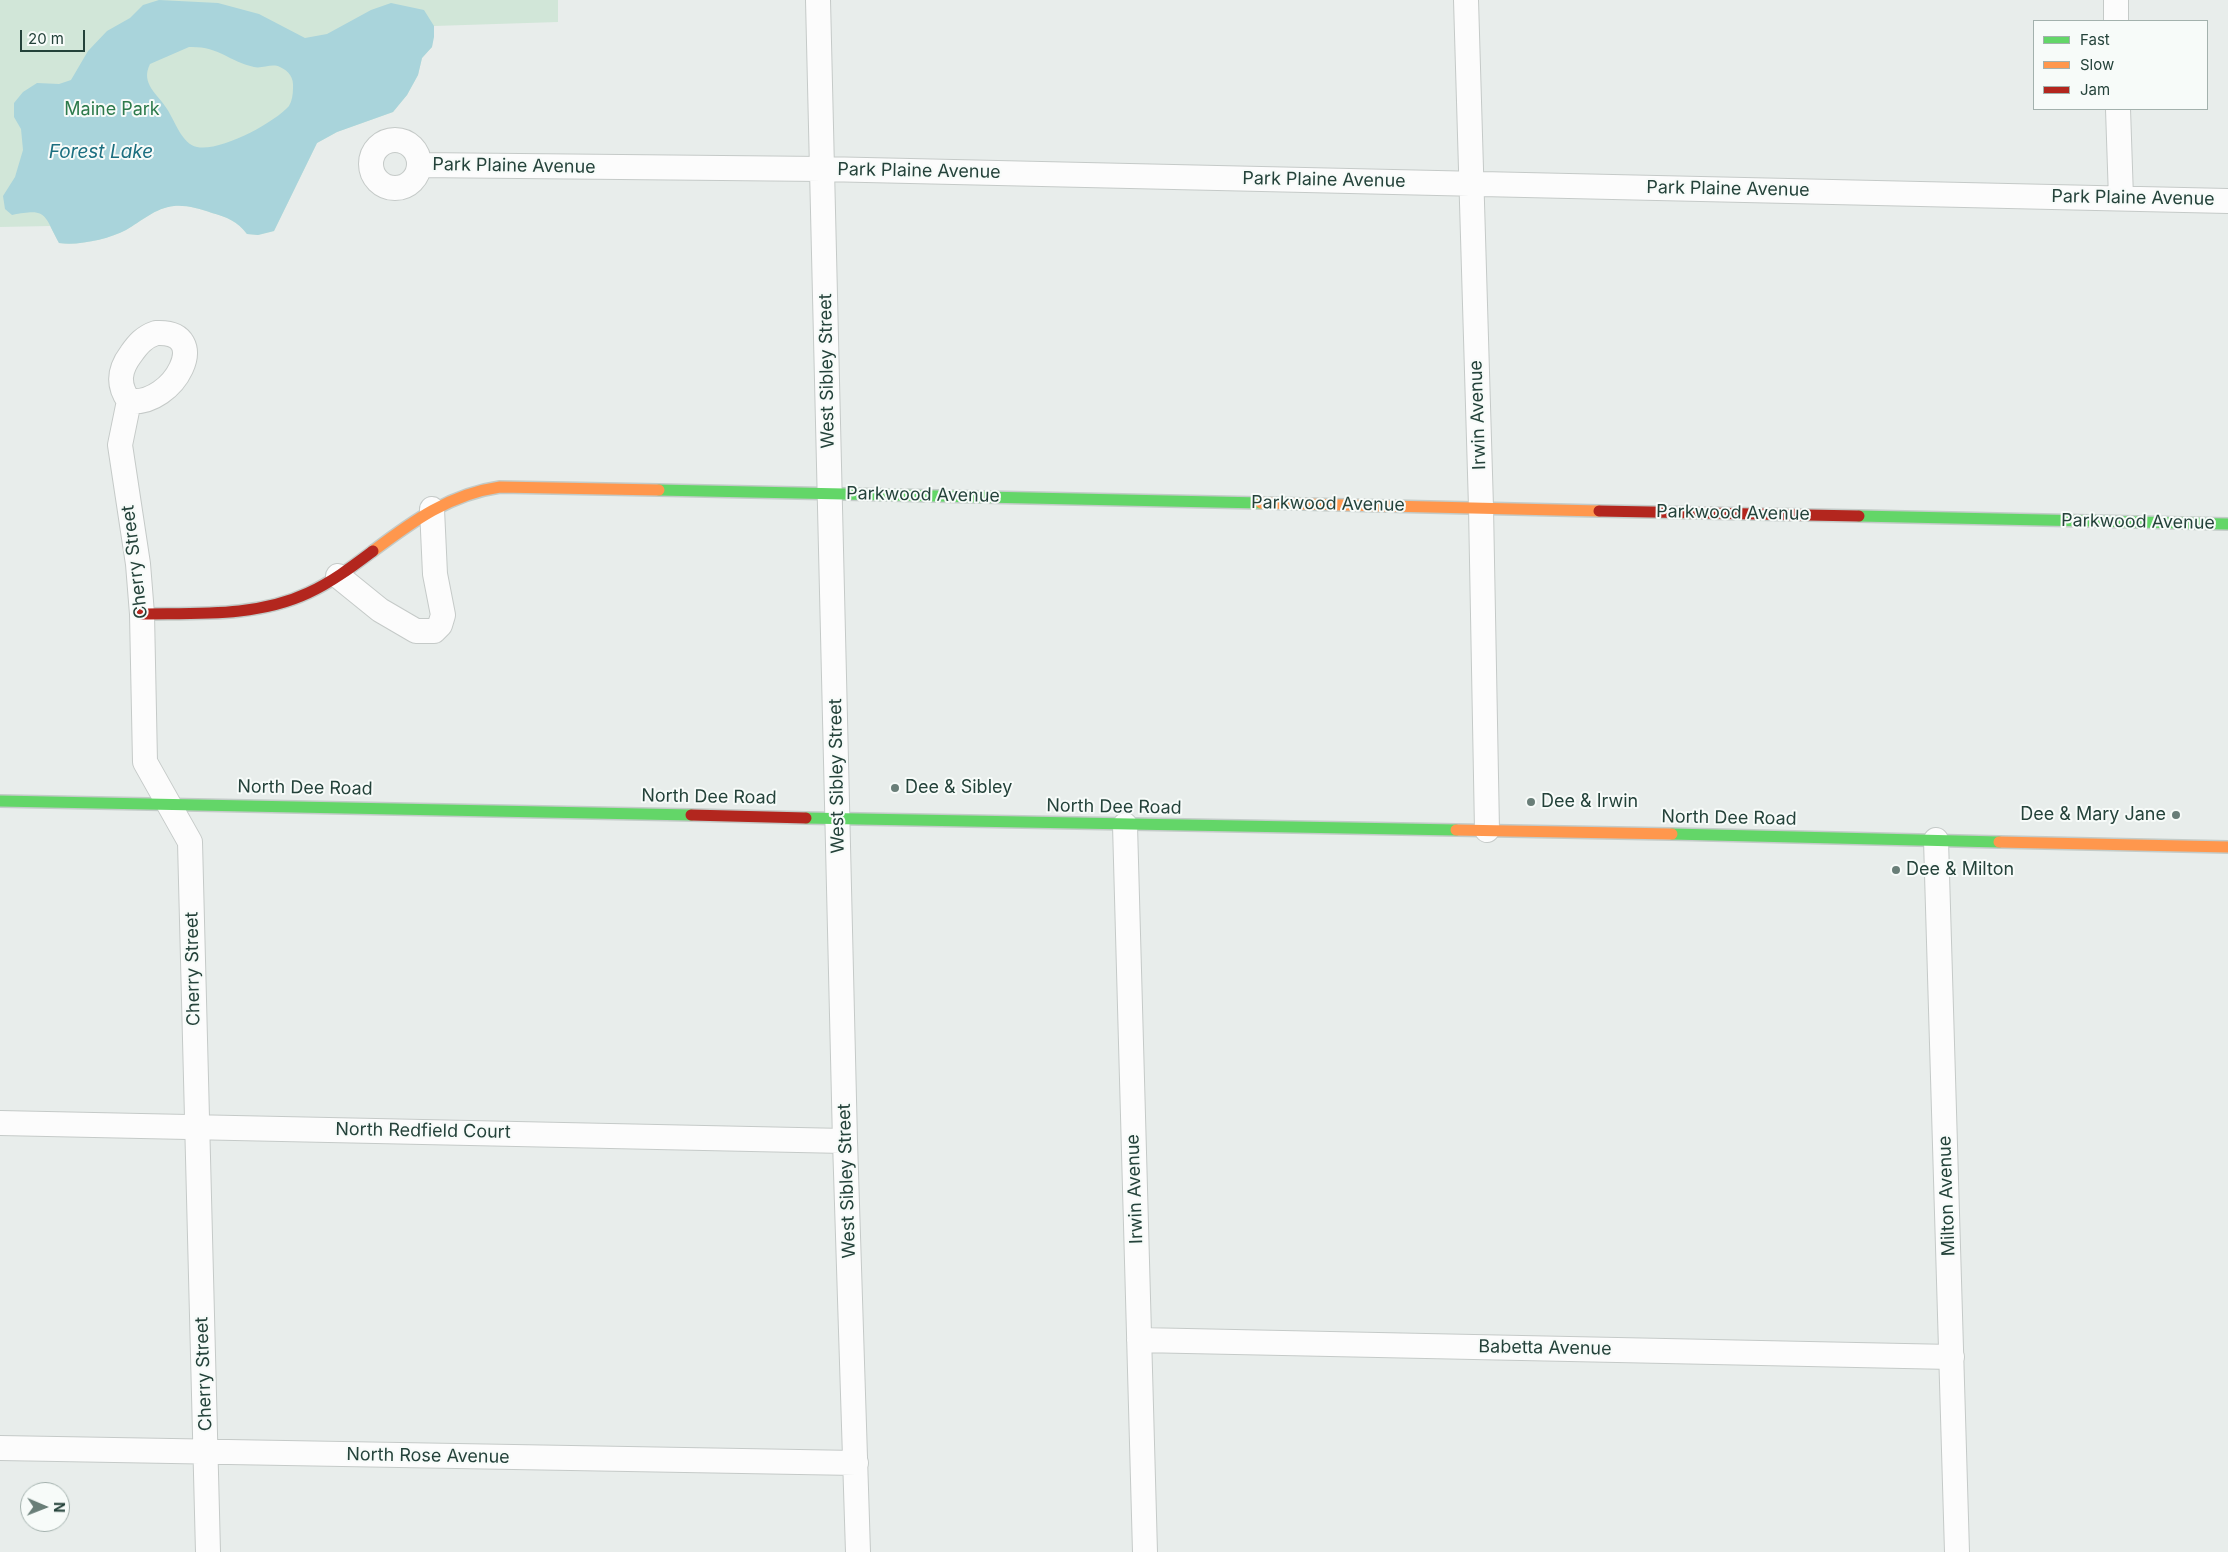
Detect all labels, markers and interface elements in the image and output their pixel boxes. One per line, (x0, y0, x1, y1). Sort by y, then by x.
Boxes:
scale bar (22, 20, 88, 52)
legend (2033, 20, 2208, 110)
text: 20 m (28, 29, 64, 48)
text: Fast (2080, 30, 2110, 49)
text: Slow (2080, 55, 2114, 74)
text: Jam (2080, 80, 2110, 99)
park label: Maine Park (64, 99, 160, 121)
water label: Forest Lake (49, 141, 153, 163)
street label: Park Plaine Avenue (432, 154, 596, 178)
street label: Park Plaine Avenue (837, 159, 1001, 183)
street label: Park Plaine Avenue (1242, 168, 1406, 192)
street label: Park Plaine Avenue (1646, 177, 1810, 201)
street label: Park Plaine Avenue (2051, 186, 2215, 210)
street label: West Sibley Street (815, 293, 839, 449)
street label: Irwin Avenue (1465, 360, 1491, 470)
street label: Parkwood Avenue (846, 483, 1000, 507)
street label: Parkwood Avenue (1251, 492, 1405, 516)
street label: Parkwood Avenue (1656, 501, 1810, 525)
street label: Cherry Street (117, 504, 153, 620)
street label: Parkwood Avenue (2061, 510, 2215, 534)
street label: West Sibley Street (825, 698, 849, 854)
street label: North Dee Road (237, 776, 373, 800)
place label: Dee & Sibley (905, 777, 1012, 799)
marker: Dee & Sibley (889, 782, 901, 794)
street label: North Dee Road (641, 785, 777, 809)
place label: Dee & Irwin (1541, 791, 1638, 813)
street label: North Dee Road (1046, 795, 1182, 819)
marker: Dee & Irwin (1525, 796, 1537, 808)
place label: Dee & Mary Jane (2020, 804, 2166, 826)
street label: North Dee Road (1661, 806, 1797, 830)
marker: Dee & Mary Jane (2170, 809, 2182, 821)
place label: Dee & Milton (1906, 859, 2014, 881)
marker: Dee & Milton (1890, 864, 1902, 876)
street label: Cherry Street (181, 912, 205, 1026)
street label: West Sibley Street (833, 1103, 861, 1259)
street label: North Redfield Court (335, 1119, 511, 1143)
street label: Irwin Avenue (1122, 1134, 1148, 1244)
street label: Milton Avenue (1934, 1135, 1960, 1257)
street label: Cherry Street (191, 1316, 217, 1432)
street label: Babetta Avenue (1478, 1336, 1612, 1360)
street label: North Rose Avenue (346, 1444, 510, 1468)
north arrow (20, 1482, 70, 1532)
text: N (51, 1502, 68, 1513)

